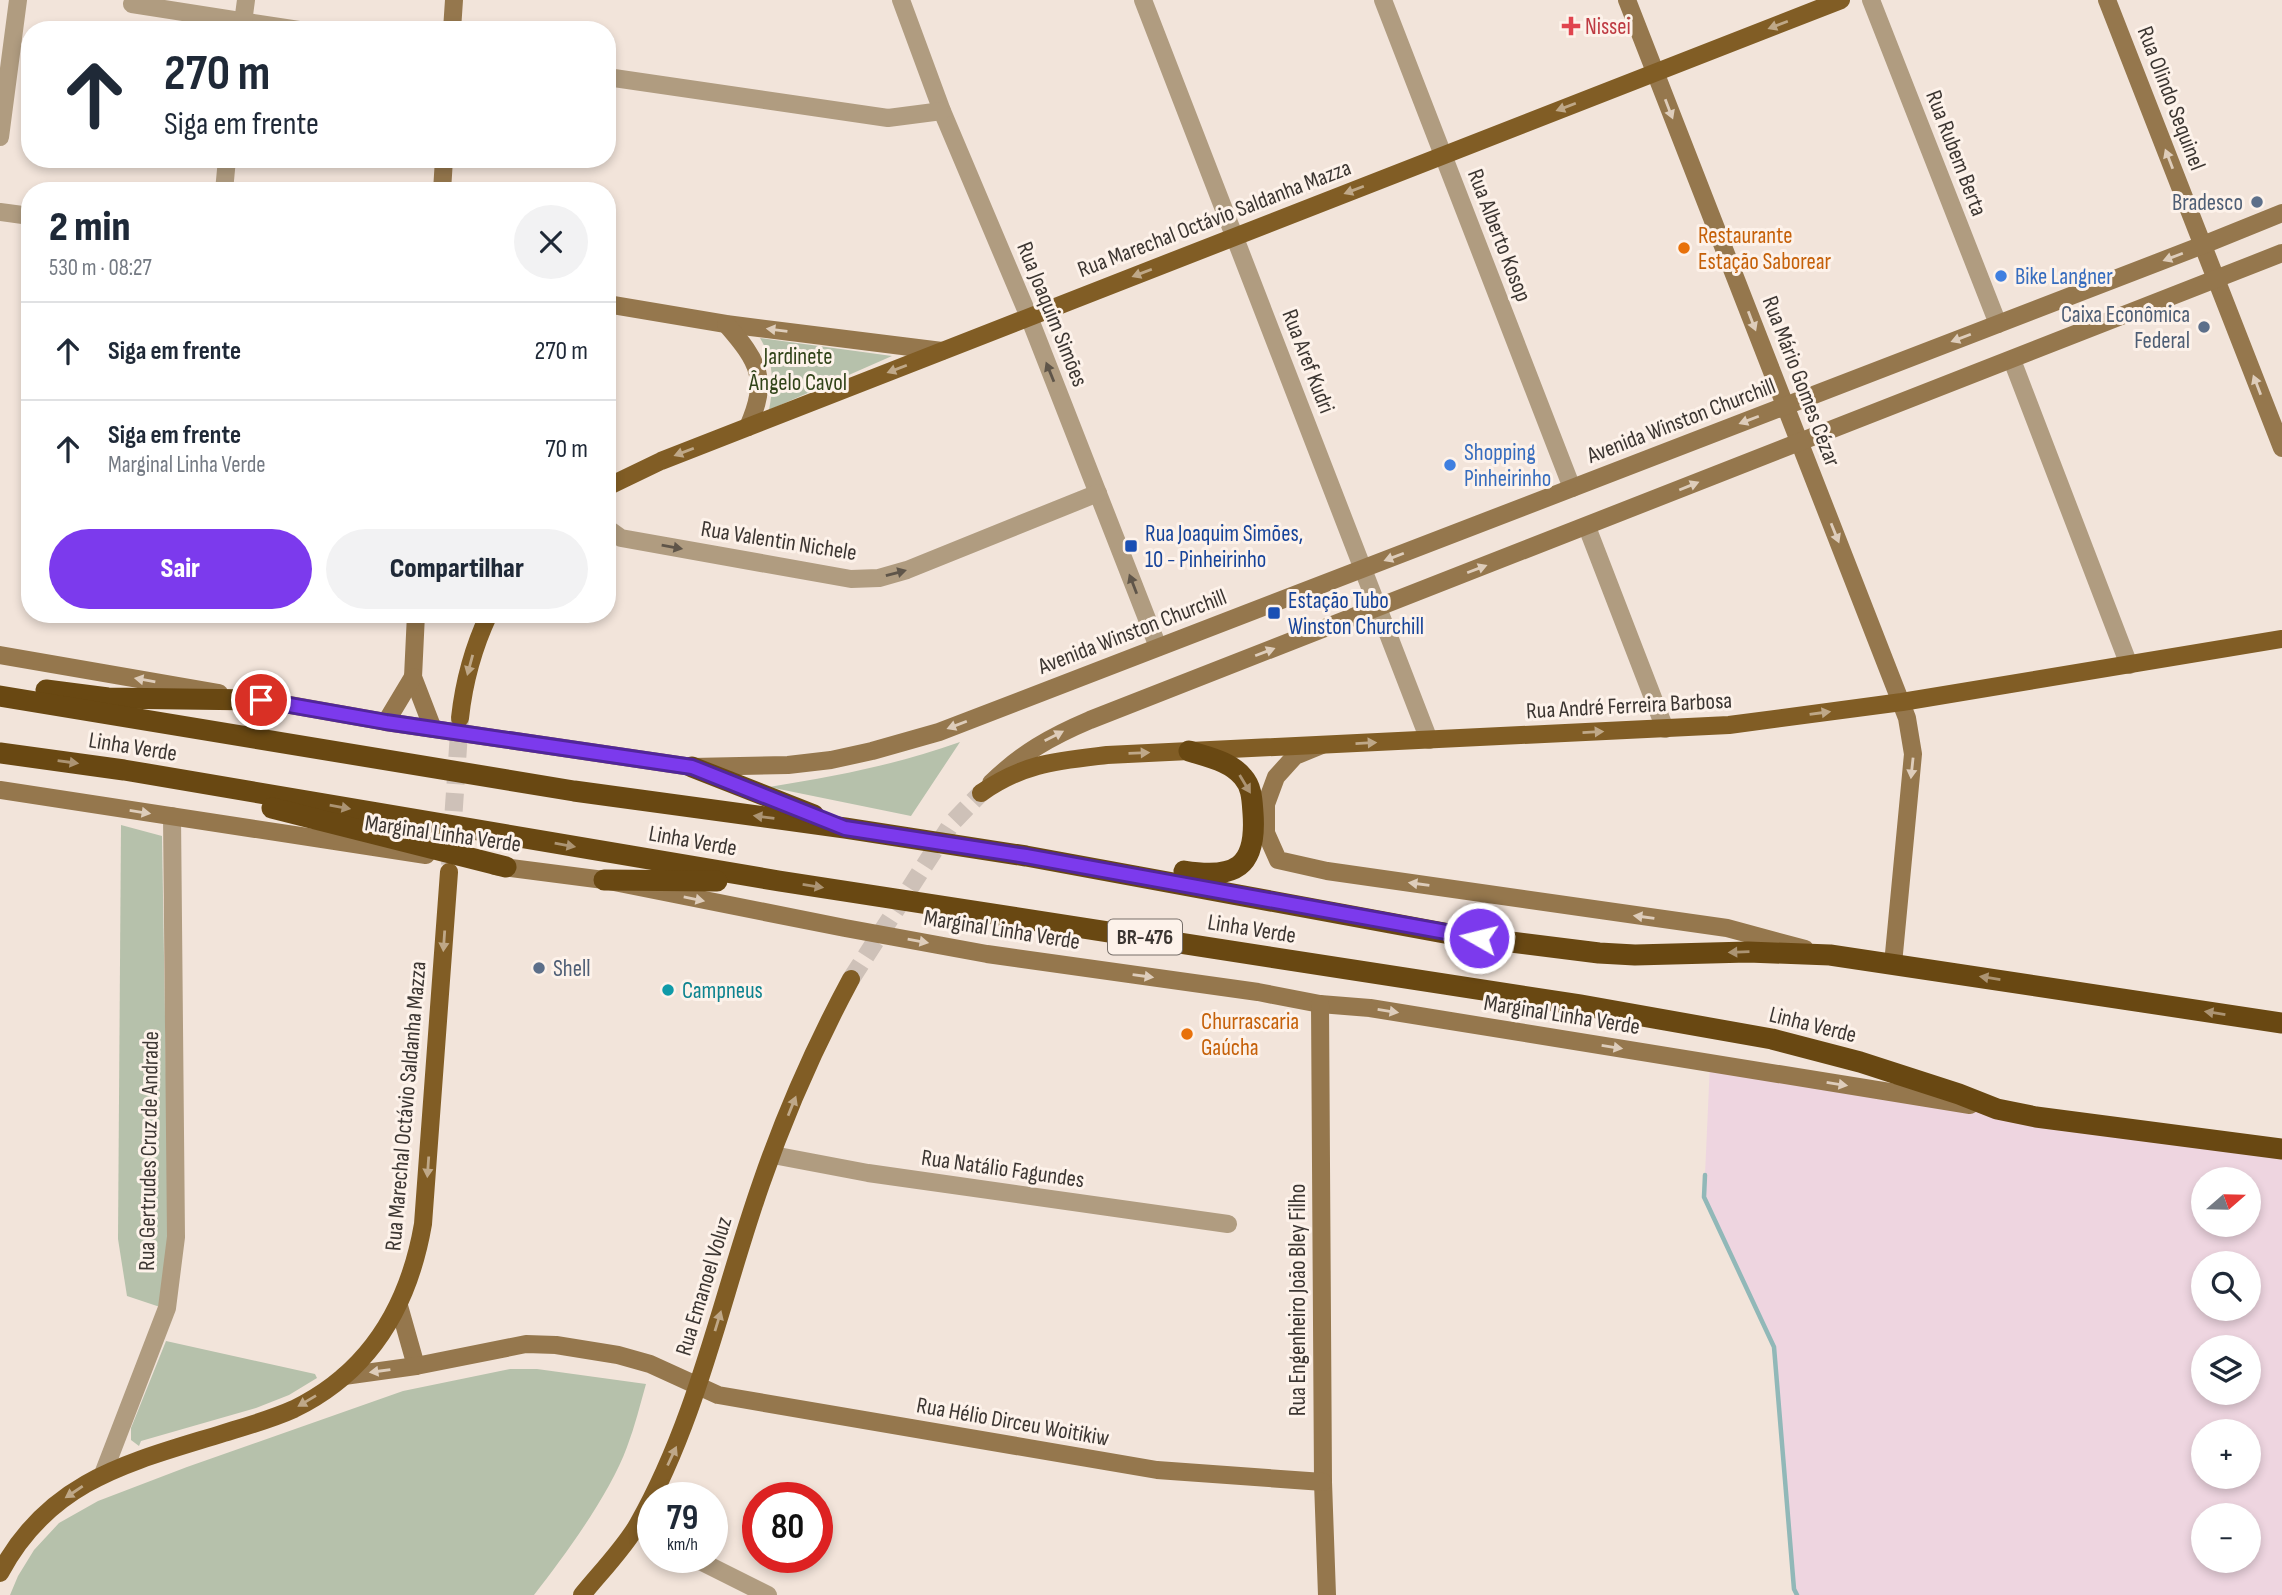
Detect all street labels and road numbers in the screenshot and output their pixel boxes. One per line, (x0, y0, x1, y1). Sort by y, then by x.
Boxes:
street label: Rua Olindo Sequinel (2131, 23, 2211, 174)
street label: Rua Rubem Berta (1919, 87, 1993, 220)
street label: Rua Marechal Octávio Saldanha Mazza (1074, 154, 1355, 284)
street label: Rua Alberto Kosop (1461, 165, 1537, 306)
street label: Rua Joaquim Simões (1010, 238, 1094, 391)
street label: Rua Mário Gomes Cézar (1756, 292, 1847, 471)
street label: Rua Aref Kudri (1275, 305, 1341, 417)
street label: Avenida Winston Churchill (1582, 372, 1780, 470)
street label: Rua Valentin Nichele (699, 515, 859, 567)
street label: Avenida Winston Churchill (1033, 583, 1231, 681)
street label: Rua André Ferreira Barbosa (1525, 687, 1733, 725)
street label: Linha Verde (87, 726, 179, 768)
street label: Marginal Linha Verde (363, 809, 523, 859)
street label: Linha Verde (647, 819, 739, 862)
street label: Marginal Linha Verde (922, 904, 1082, 956)
street label: Linha Verde (1206, 908, 1298, 950)
road number: BR-476 (1108, 920, 1182, 954)
street label: Rua Marechal Octávio Saldanha Mazza (379, 960, 433, 1252)
street label: Marginal Linha Verde (1482, 989, 1642, 1041)
street label: Linha Verde (1766, 1001, 1859, 1049)
street label: Rua Gertrudes Cruz de Andrade (133, 1031, 165, 1271)
street label: Rua Natálio Fagundes (920, 1144, 1086, 1194)
street label: Rua Engenheiro João Bley Filho (1284, 1184, 1312, 1416)
street label: Rua Emanoel Voluz (670, 1213, 738, 1359)
street label: Rua Hélio Dirceu Woitikiw (914, 1391, 1111, 1453)

